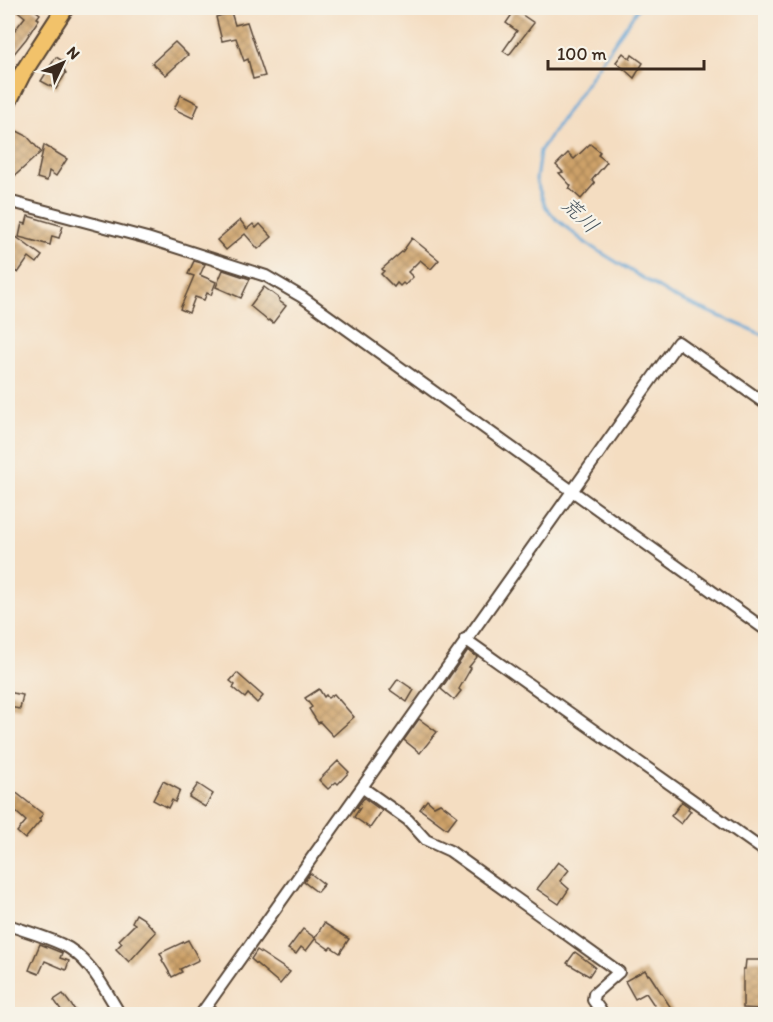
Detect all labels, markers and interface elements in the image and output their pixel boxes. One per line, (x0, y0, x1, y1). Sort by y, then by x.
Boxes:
north arrow (33, 33, 93, 93)
scale bar (548, 33, 704, 71)
text: N (63, 42, 84, 63)
text: 100 m (557, 43, 607, 65)
water label: 荒川 (557, 191, 604, 238)

